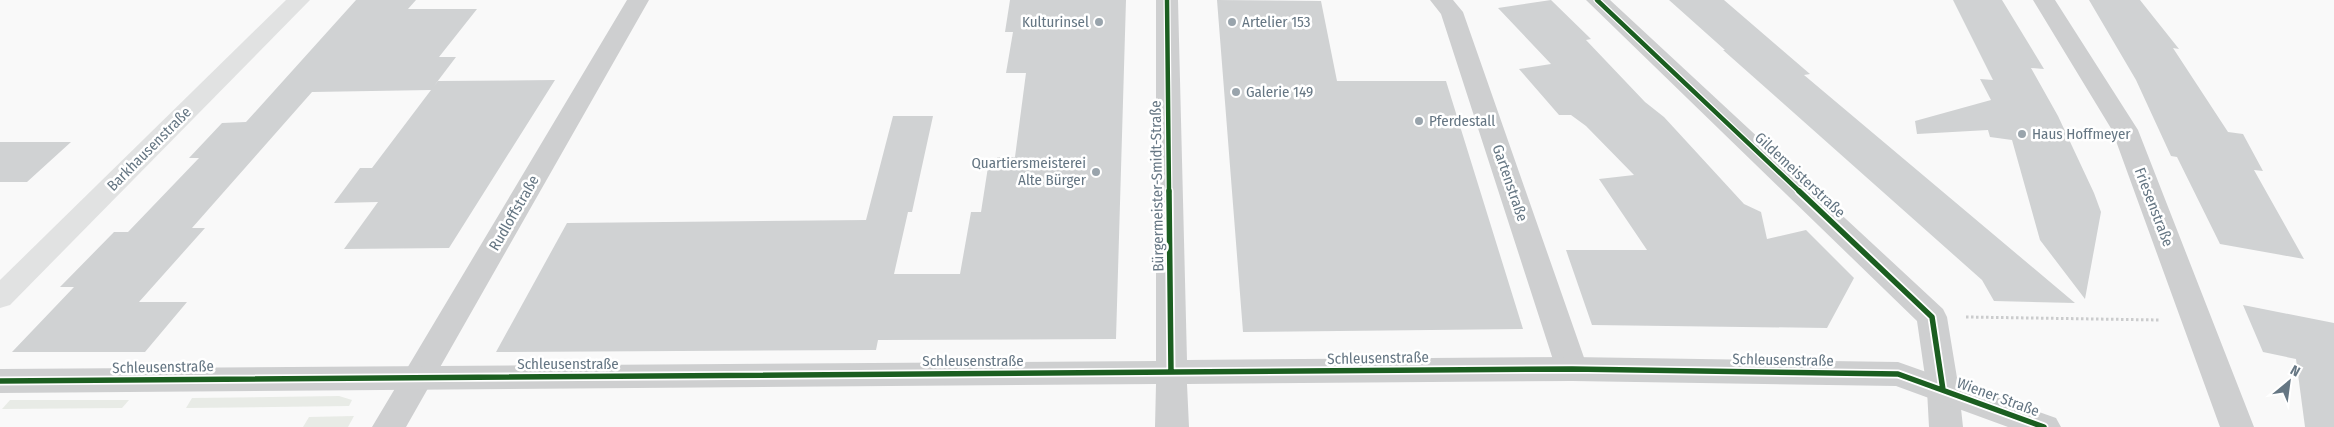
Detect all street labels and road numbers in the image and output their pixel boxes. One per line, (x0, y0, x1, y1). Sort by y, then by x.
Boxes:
street label: Bürgermeister-Smidt-Straße (1147, 100, 1167, 272)
street label: Barkhausenstraße (103, 103, 195, 195)
street label: Gildemeisterstraße (1751, 129, 1849, 221)
street label: Gartenstraße (1488, 142, 1532, 224)
street label: Friesenstraße (2131, 165, 2177, 249)
street label: Rudloffstraße (485, 172, 543, 254)
street label: Schleusenstraße (1327, 348, 1429, 368)
street label: Schleusenstraße (1732, 350, 1834, 370)
street label: Schleusenstraße (922, 352, 1024, 370)
street label: Schleusenstraße (517, 355, 619, 373)
street label: Schleusenstraße (112, 357, 214, 377)
street label: Wiener Straße (1954, 374, 2042, 420)

